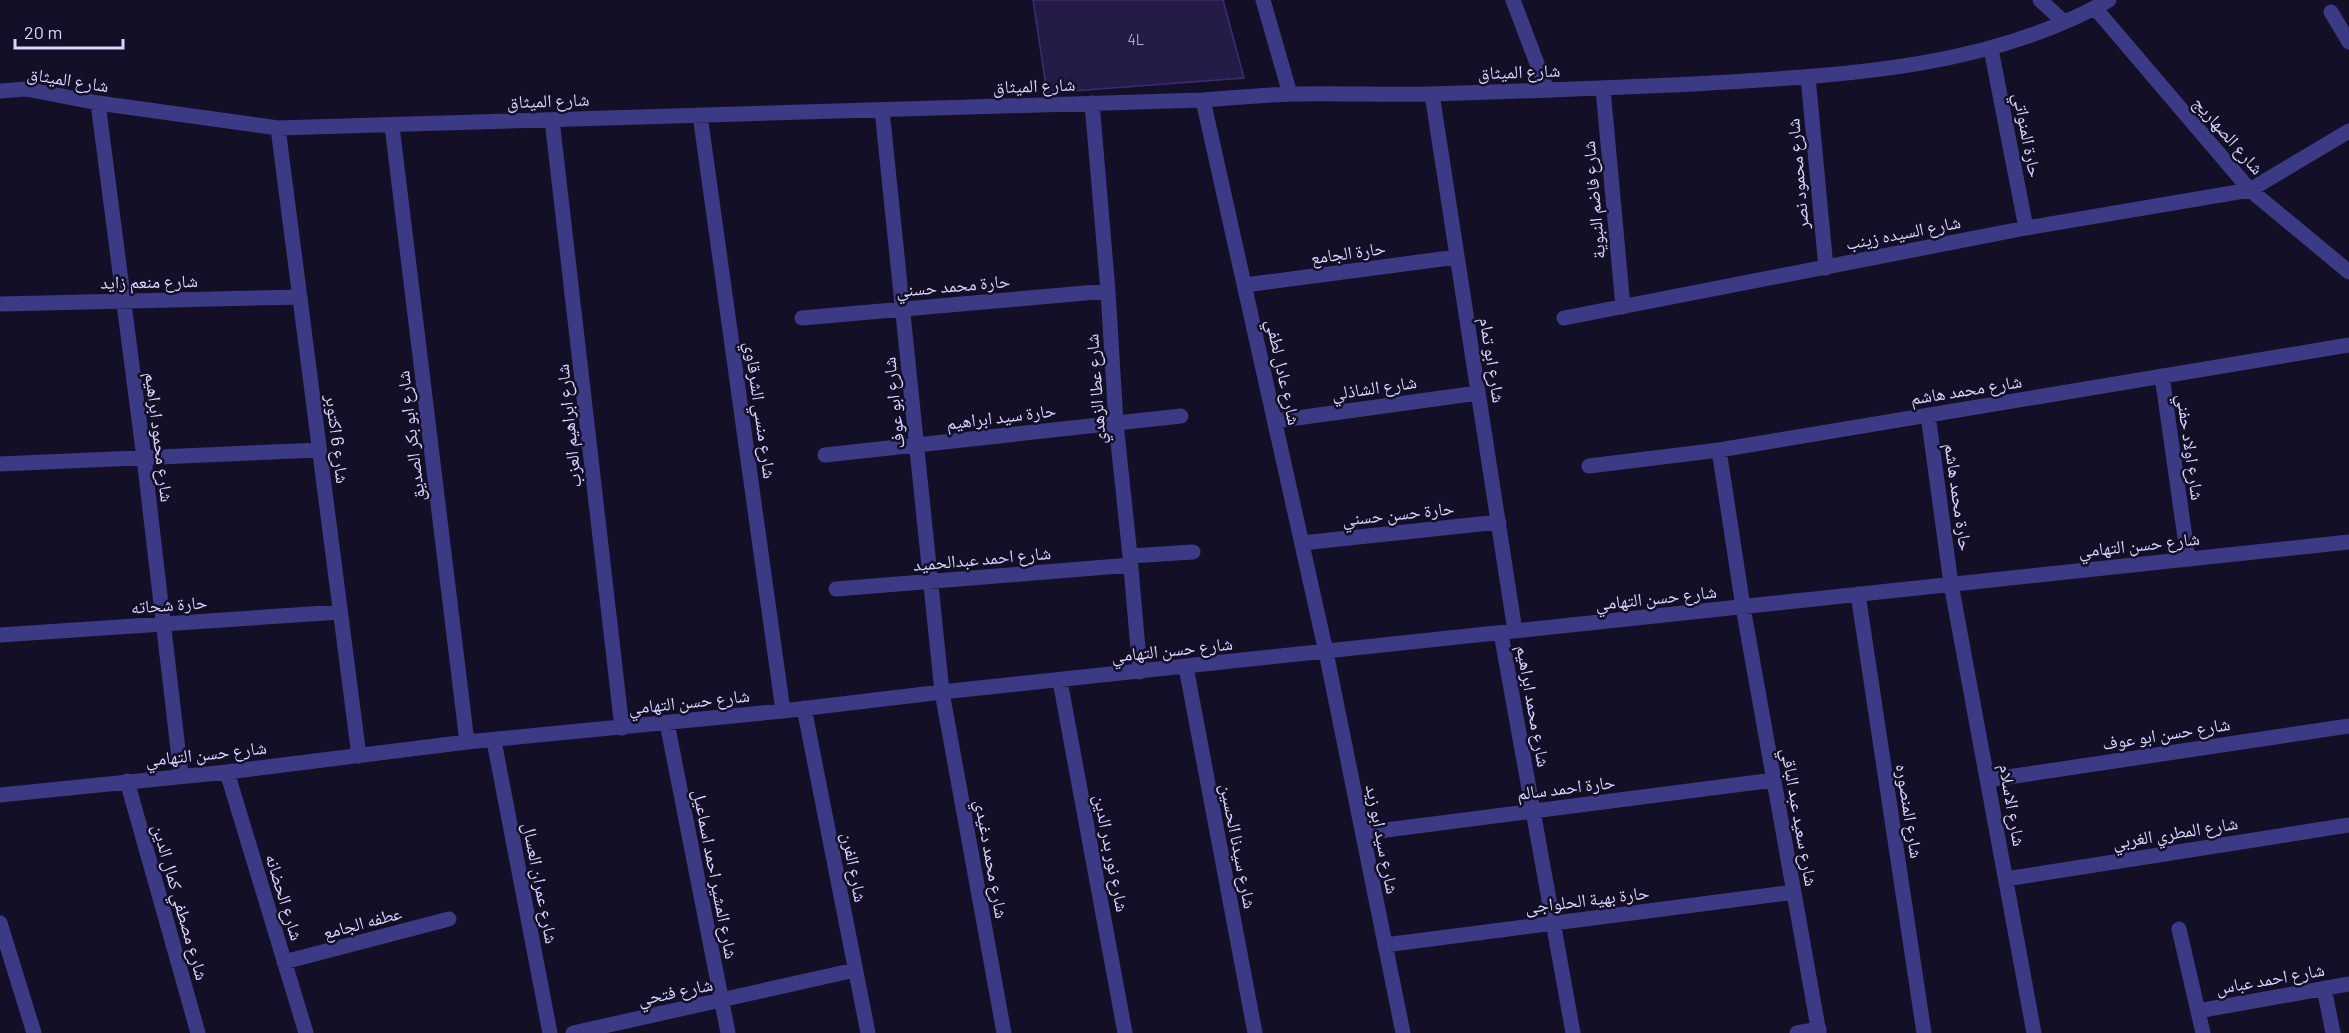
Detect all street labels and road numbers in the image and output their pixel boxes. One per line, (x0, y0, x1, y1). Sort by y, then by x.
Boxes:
street label: شارع الميثاق (1477, 59, 1561, 84)
street label: شارع الميثاق (25, 62, 110, 97)
street label: شارع الميثاق (992, 73, 1076, 98)
street label: شارع الميثاق (506, 88, 590, 113)
street label: حارة المنواتي (2005, 91, 2047, 180)
street label: شارع الصهاريج (2188, 91, 2269, 180)
street label: شارع محمود نصر (1781, 118, 1814, 231)
street label: شارع فاضم النبوية (1577, 140, 1611, 260)
street label: شارع السيده زينب (1844, 210, 1963, 255)
street label: حارة الجامع (1309, 236, 1387, 270)
street label: شارع منعم زايد (100, 269, 198, 295)
street label: حارة محمد حسني (895, 269, 1011, 306)
street label: شارع ابو تمام (1473, 316, 1511, 405)
street label: شارع عادل لطفي (1258, 317, 1306, 428)
street label: شارع عطا الزهدي (1080, 333, 1114, 445)
street label: شارع منسي الشرقاوي (736, 340, 782, 481)
street label: شارع ابو عوف (877, 356, 910, 450)
street label: شارع ابراهيم العزب (551, 363, 587, 489)
street label: شارع ابو بكر الصديق (391, 369, 430, 503)
street label: شارع محمد هاشم (1909, 369, 2024, 411)
street label: شارع الشاذلي (1330, 370, 1419, 408)
street label: شارع محمود ابراهيم (139, 371, 179, 504)
street label: شارع 6 اكتوبر (321, 392, 354, 485)
street label: شارع اولاد حفني (2168, 393, 2209, 502)
street label: حارة سيد ابراهيم (945, 398, 1057, 436)
street label: حارة محمد هاشم (1939, 442, 1977, 553)
street label: حارة حسن حسني (1341, 496, 1456, 534)
street label: شارع حسن التهامي (2077, 527, 2201, 566)
street label: شارع احمد عبدالحميد (912, 541, 1052, 576)
street label: شارع حسن التهامي (1594, 580, 1718, 619)
street label: حارة شحاته (130, 590, 208, 618)
street label: شارع حسن التهامي (1110, 632, 1234, 671)
street label: شارع محمد ابراهيم (1510, 643, 1556, 769)
street label: شارع حسن التهامي (627, 684, 751, 723)
street label: شارع حسن ابو عوف (2100, 712, 2232, 755)
street label: شارع حسن التهامي (144, 736, 268, 775)
street label: شارع سعيد عبد الباقي (1773, 746, 1823, 889)
street label: شارع المنصوره (1891, 762, 1928, 860)
street label: شارع الاسلام (1993, 762, 2031, 848)
street label: حارة احمد سالم (1516, 770, 1617, 806)
street label: شارع سيدنا الحسين (1215, 782, 1262, 911)
street label: شارع سيد ابو زيد (1361, 782, 1404, 896)
street label: شارع المشير احمد اسماعيل (688, 787, 743, 961)
street label: شارع نور بدر الدين (1089, 792, 1134, 914)
street label: شارع محمد دغيدي (966, 798, 1013, 921)
street label: شارع المطري الغربي (2111, 811, 2240, 857)
street label: شارع مصطفي كمال الدين (144, 821, 214, 984)
street label: شارع عمران العسال (518, 821, 564, 946)
street label: شارع الفرن (836, 830, 873, 904)
street label: شارع الحضانه (260, 851, 309, 943)
street label: حارة بهية الحلواجى (1524, 880, 1650, 919)
street label: عطفه الجامع (320, 901, 404, 945)
street label: شارع احمد عباس (2214, 958, 2326, 999)
street label: شارع فتحي (635, 972, 716, 1014)

